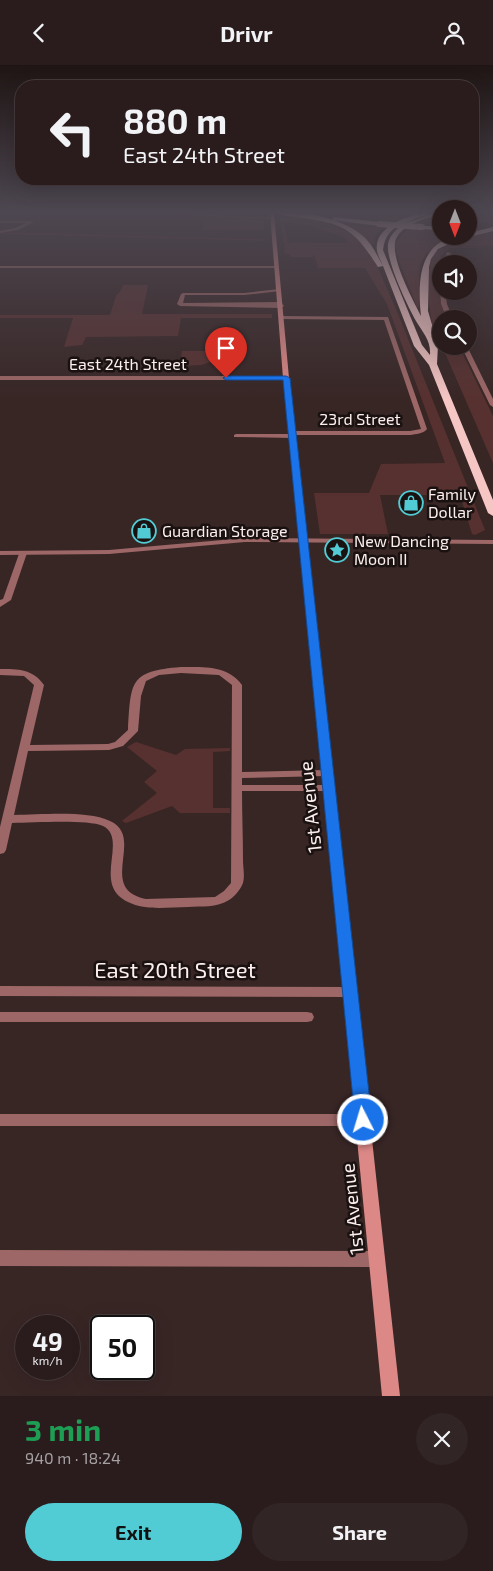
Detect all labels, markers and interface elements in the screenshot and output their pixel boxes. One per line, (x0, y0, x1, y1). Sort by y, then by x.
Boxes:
icon: back (25, 19, 53, 47)
icon: person (440, 19, 468, 47)
text: Drivr (220, 20, 273, 46)
text: 880 m (123, 99, 227, 141)
icon: left (40, 100, 105, 165)
text: East 24th Street (123, 141, 285, 167)
north arrow (432, 200, 478, 245)
map controls (432, 200, 477, 355)
button: sound (432, 255, 477, 300)
button: search (432, 310, 477, 355)
pin (205, 327, 247, 378)
icon: arrive (212, 334, 240, 362)
street label: East 24th Street (69, 354, 187, 373)
street label: 23rd Street (319, 409, 401, 428)
place label: Family Dollar (428, 484, 476, 521)
shop icon: Family Dollar (398, 490, 424, 516)
shop icon: Guardian Storage (131, 518, 157, 544)
place label: Guardian Storage (162, 521, 288, 540)
place label: New Dancing Moon II (354, 531, 449, 568)
place icon: New Dancing Moon II (324, 537, 350, 563)
street label: 1st Avenue (293, 760, 326, 854)
street label: East 20th Street (94, 956, 256, 982)
position arrow (336, 1093, 388, 1145)
street label: 1st Avenue (335, 1162, 368, 1256)
speed limit sign: 50 (90, 1315, 155, 1380)
text: 49 (32, 1326, 63, 1356)
text: km/h (33, 1353, 62, 1367)
text: 3 min (25, 1411, 101, 1447)
button: close (416, 1413, 468, 1465)
text: 940 m · 18:24 (25, 1448, 121, 1467)
button: Exit (25, 1503, 242, 1561)
button: Share (252, 1503, 468, 1561)

